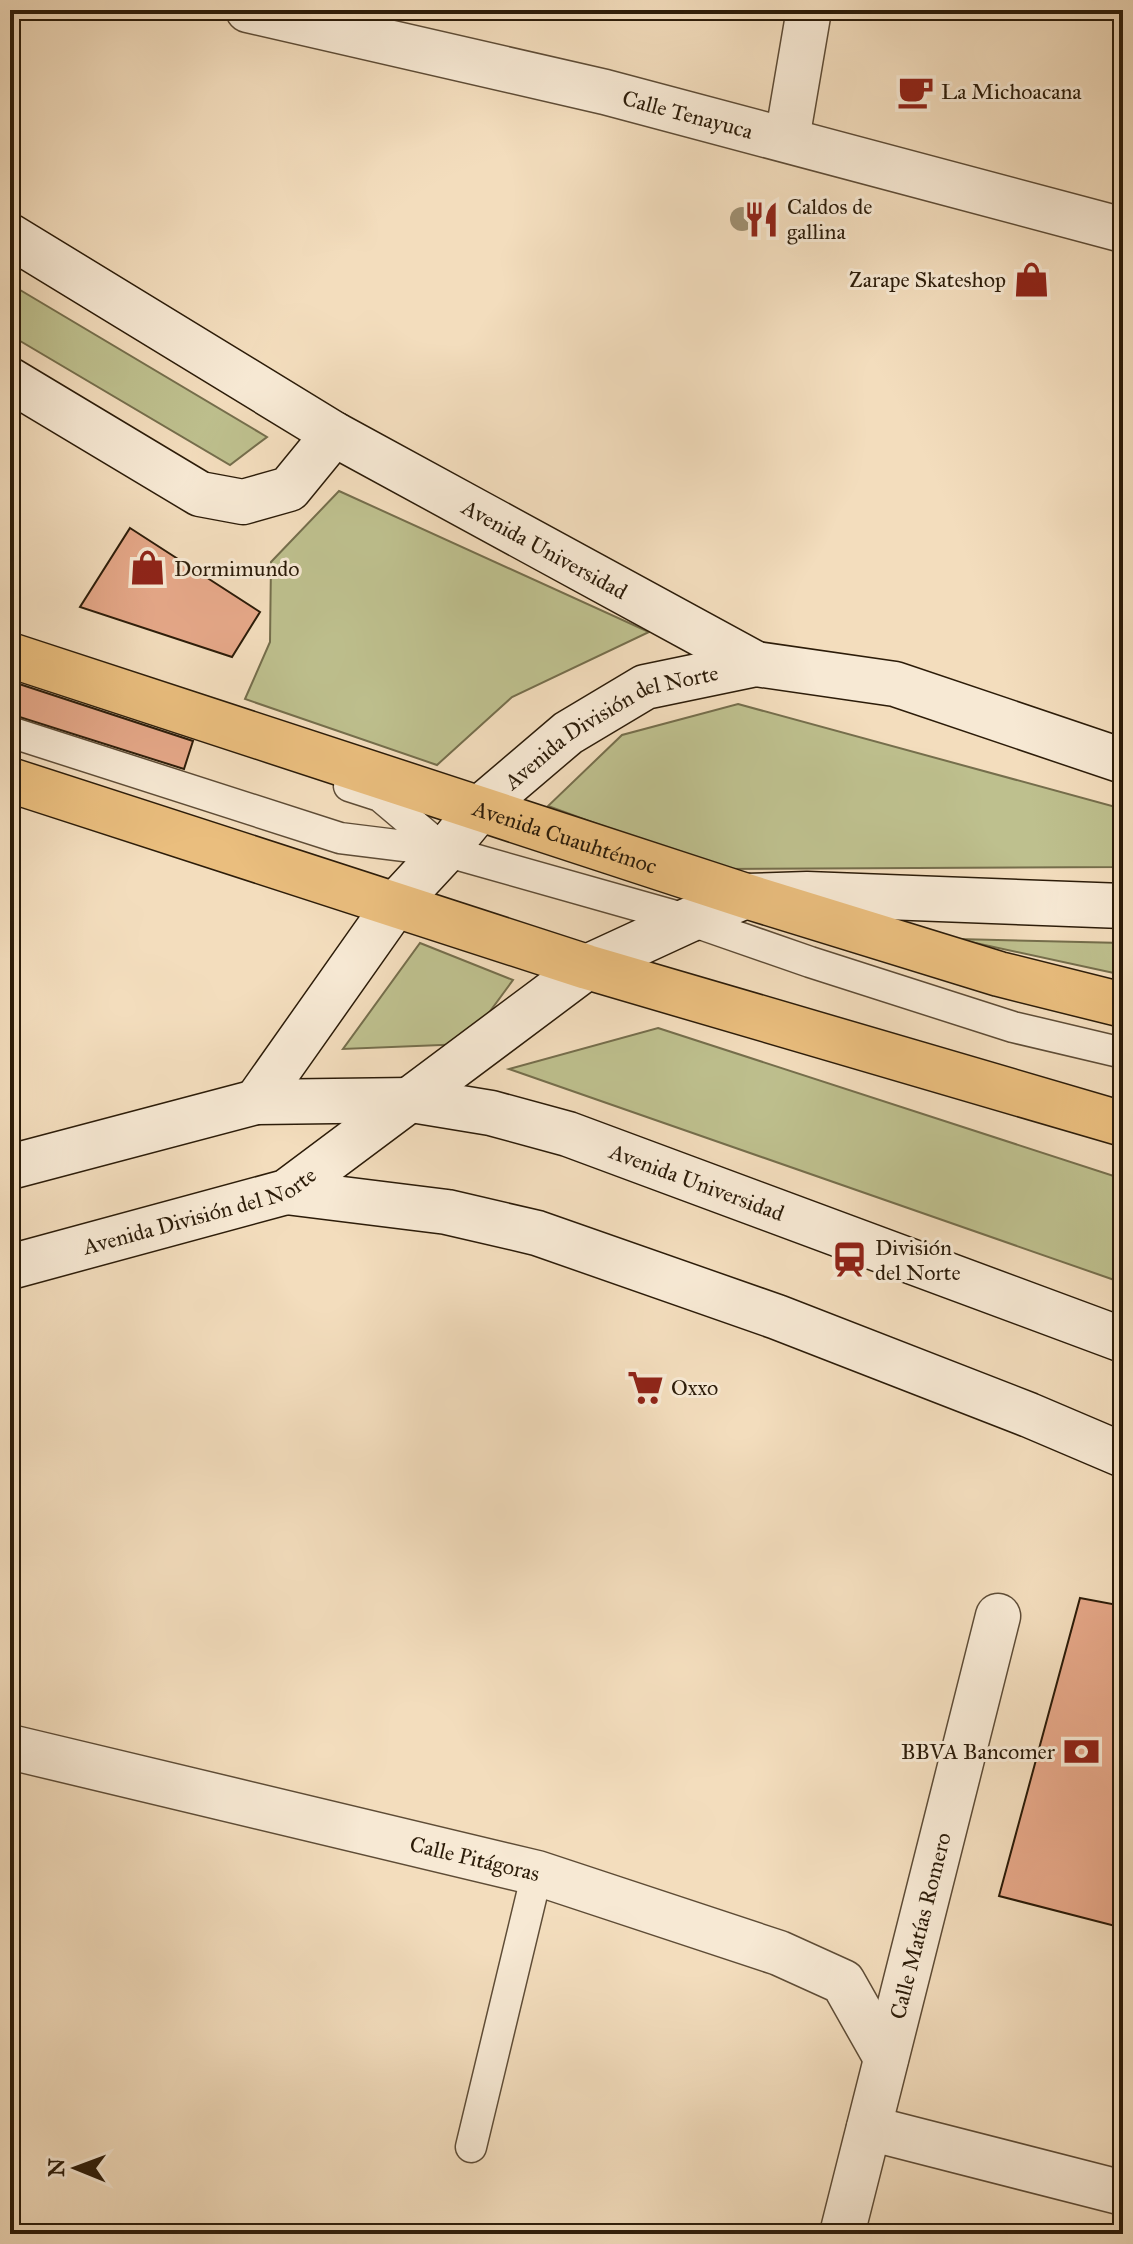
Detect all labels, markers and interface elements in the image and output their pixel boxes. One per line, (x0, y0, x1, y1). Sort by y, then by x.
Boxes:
cafe icon: La Michoacana (896, 72, 934, 110)
place label: La Michoacana (941, 78, 1082, 105)
street label: Calle Tenayuca (620, 84, 757, 145)
place label: Caldos de gallina (787, 193, 872, 245)
restaurant icon: Caldos de gallina (742, 200, 780, 238)
shop icon: Zarape Skateshop (1013, 260, 1051, 298)
place label: Zarape Skateshop (849, 266, 1006, 293)
street label: Avenida Universidad (457, 493, 632, 605)
shop icon: Dormimundo (129, 549, 167, 587)
place label: Dormimundo (174, 555, 300, 582)
street label: Avenida División del Norte (498, 659, 721, 796)
street label: Avenida Cuauhtémoc (469, 794, 661, 879)
street label: Avenida Universidad (605, 1137, 788, 1227)
street label: Avenida División del Norte (79, 1161, 321, 1260)
place label: División del Norte (875, 1234, 961, 1286)
station icon: División del Norte (830, 1241, 868, 1279)
supermarket icon: Oxxo (626, 1368, 664, 1406)
place label: Oxxo (671, 1374, 718, 1401)
bank icon: BBVA Bancomer (1062, 1732, 1100, 1770)
place label: BBVA Bancomer (901, 1738, 1056, 1765)
street label: Calle Pitágoras (407, 1830, 543, 1887)
street label: Calle Matías Romero (883, 1830, 956, 2022)
north arrow (36, 2128, 116, 2208)
text: N (43, 2158, 70, 2177)

